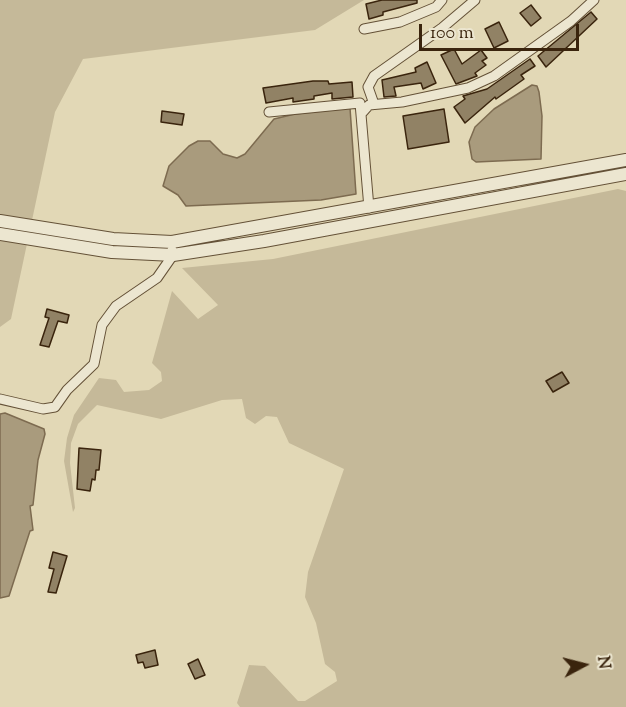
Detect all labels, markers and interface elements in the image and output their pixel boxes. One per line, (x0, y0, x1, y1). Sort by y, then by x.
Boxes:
scale bar (422, 12, 582, 50)
text: 100 m (430, 21, 474, 47)
north arrow (554, 635, 614, 695)
text: N (590, 655, 615, 670)

